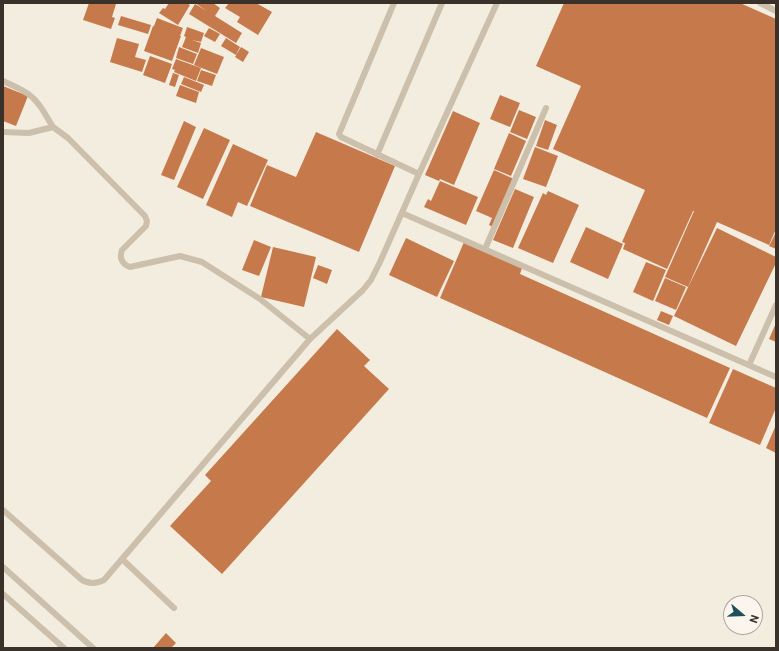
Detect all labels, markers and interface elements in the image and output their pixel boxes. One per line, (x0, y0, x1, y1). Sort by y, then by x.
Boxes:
north arrow (723, 595, 763, 635)
text: N (746, 613, 761, 625)

